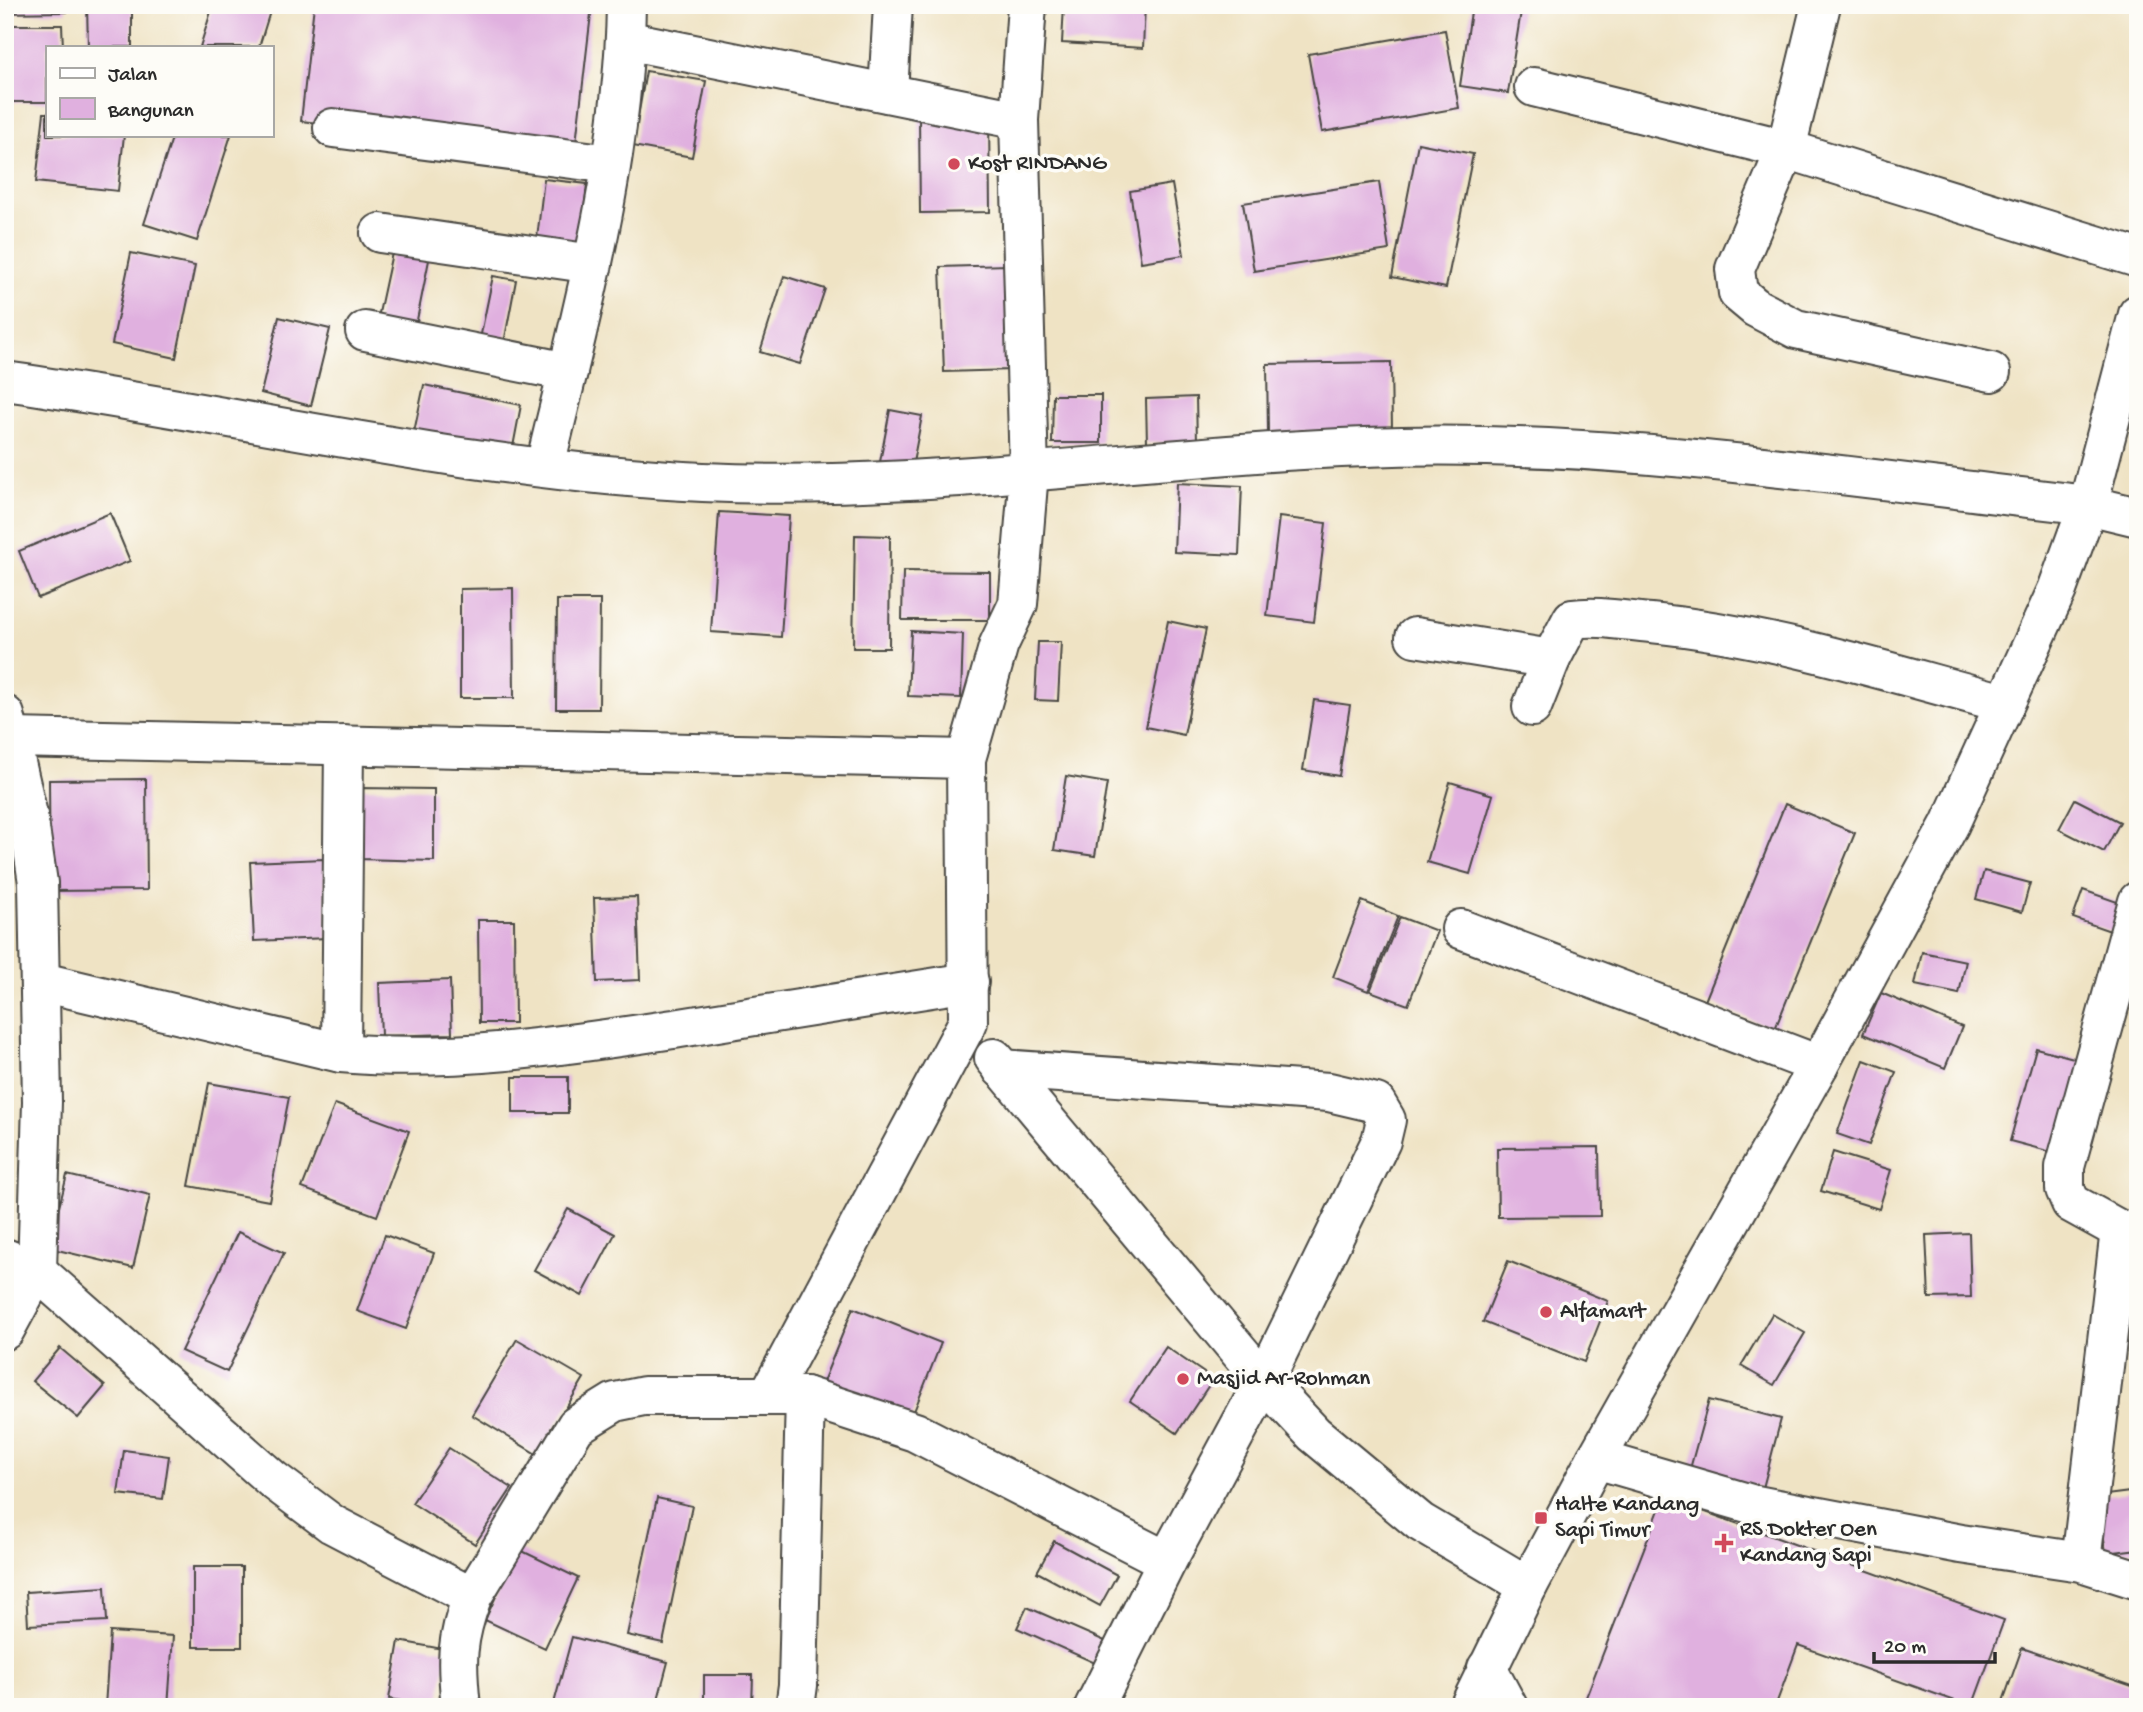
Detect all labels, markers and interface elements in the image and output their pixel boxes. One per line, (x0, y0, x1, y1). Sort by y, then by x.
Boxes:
legend (46, 46, 273, 136)
text: Jalan (108, 64, 157, 89)
text: Bangunan (107, 100, 194, 125)
place label: Kost RINDANG (968, 151, 1108, 178)
marker: Kost RINDANG (946, 156, 962, 172)
place label: Alfamart (1560, 1299, 1647, 1326)
marker: Alfamart (1538, 1304, 1554, 1320)
place label: Masjid Ar-Rohman (1197, 1366, 1370, 1393)
marker: Masjid Ar-Rohman (1175, 1371, 1191, 1387)
place label: Halte Kandang Sapi Timur (1555, 1492, 1699, 1545)
marker: Halte Kandang Sapi Timur (1533, 1510, 1549, 1526)
place label: RS Dokter Oen Kandang Sapi (1740, 1517, 1877, 1570)
marker: RS Dokter Oen Kandang Sapi (1714, 1533, 1734, 1553)
scale bar (1874, 1621, 1994, 1665)
text: 20 m (1884, 1636, 1926, 1661)

